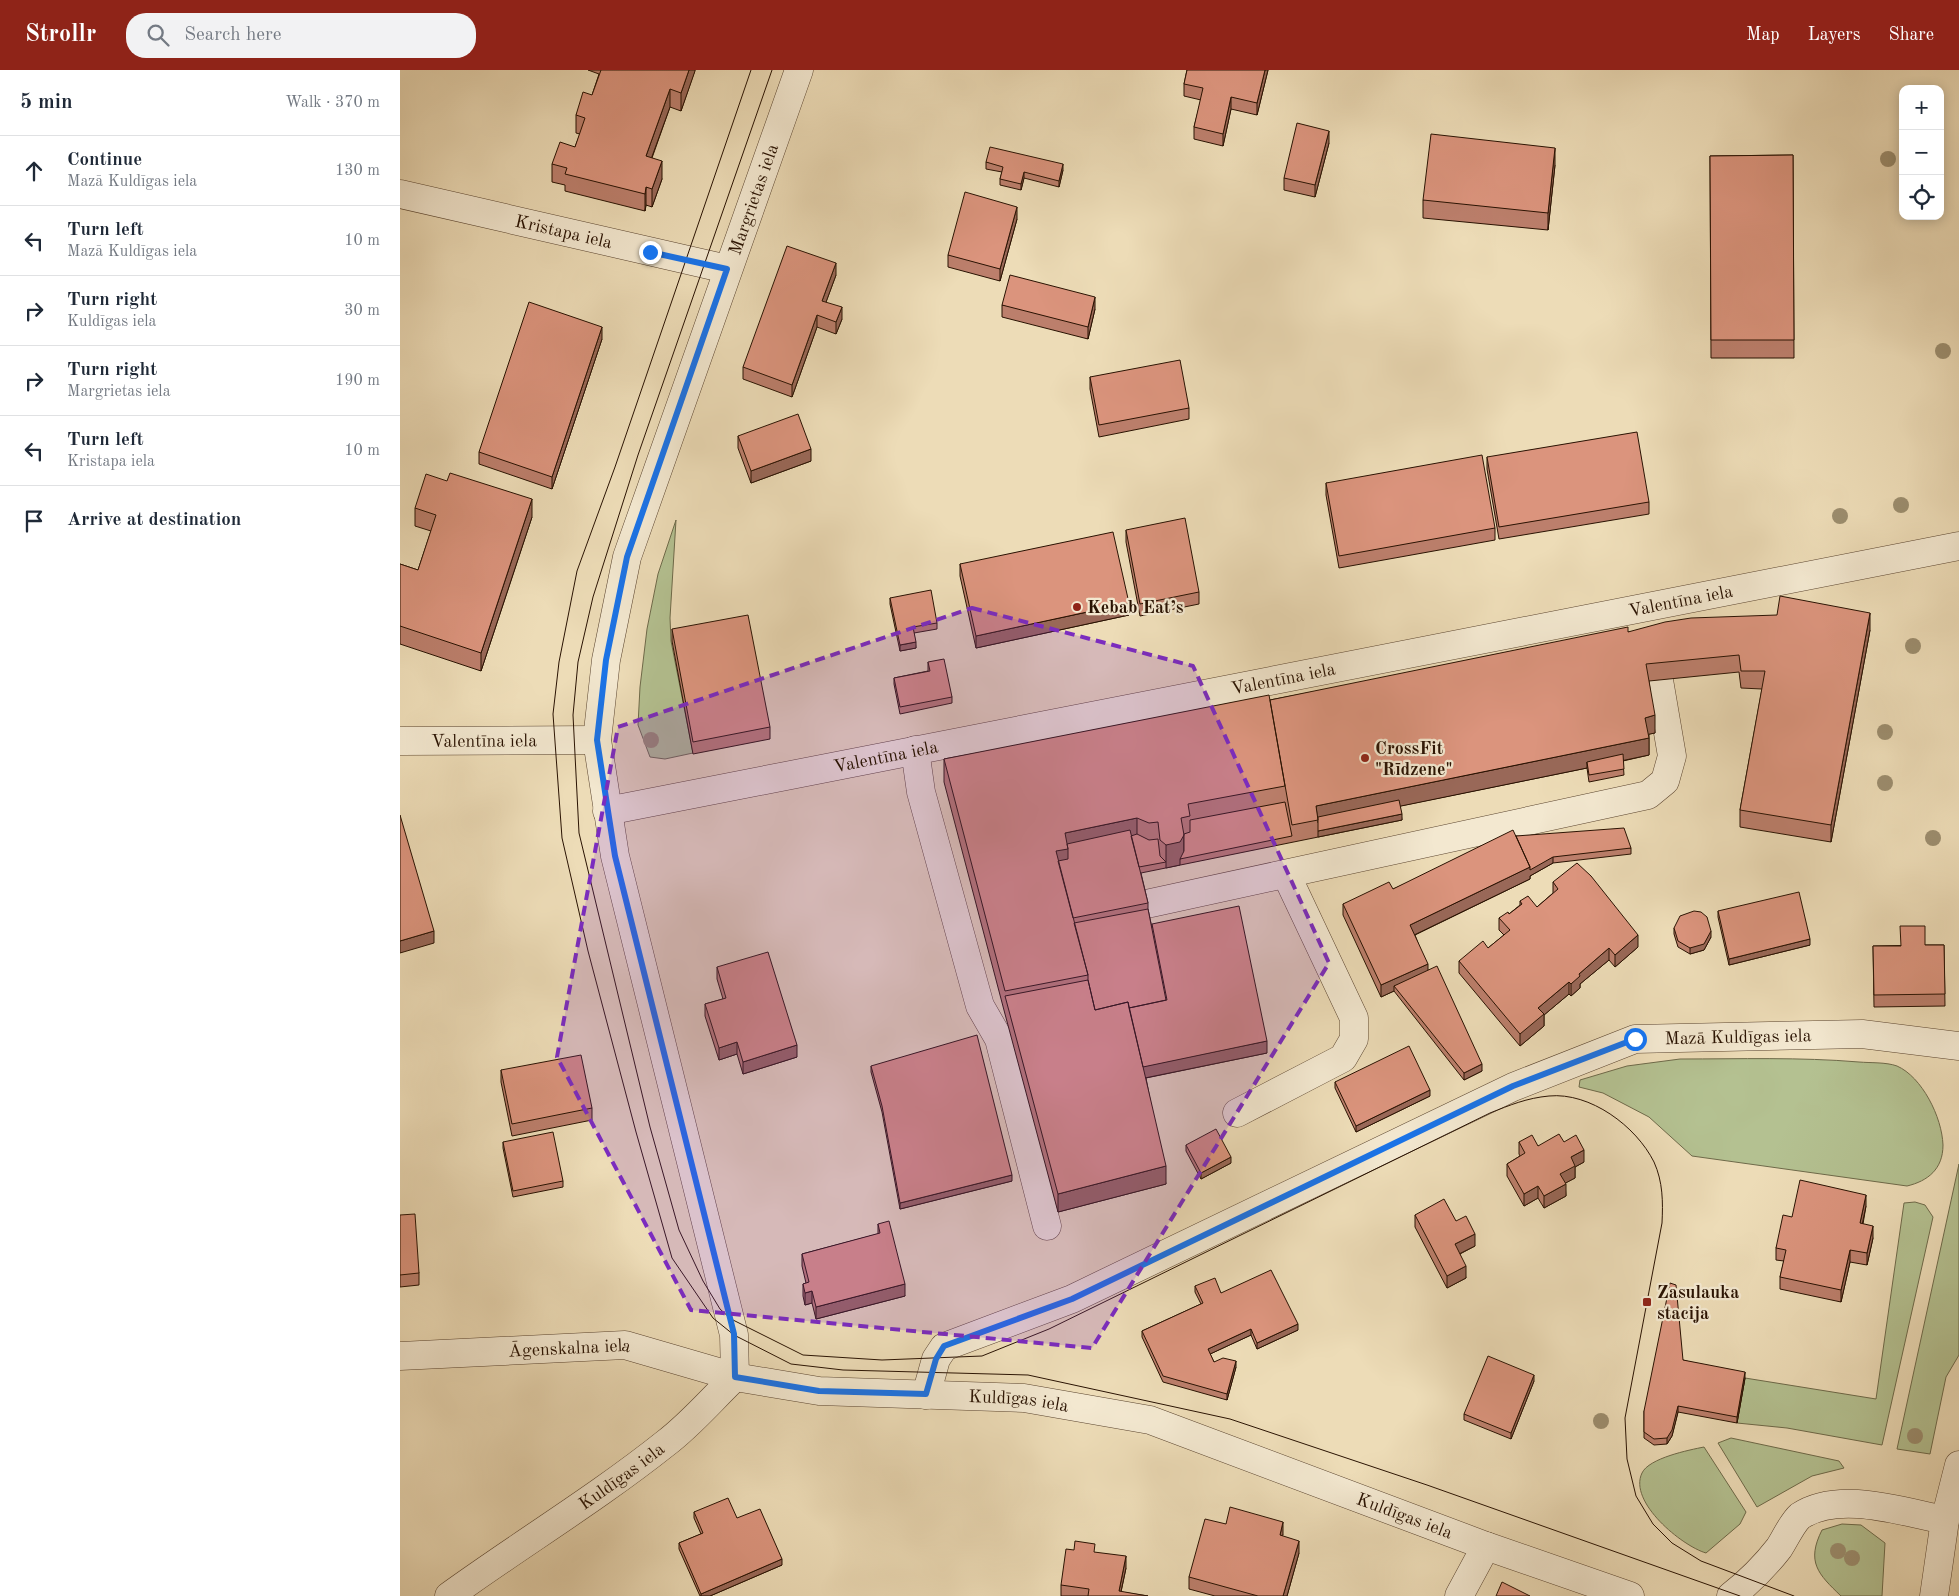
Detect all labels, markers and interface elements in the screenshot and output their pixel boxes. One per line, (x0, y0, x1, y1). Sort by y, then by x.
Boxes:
search box (126, 13, 476, 58)
icon: search (144, 21, 172, 49)
text: Strollr (25, 23, 96, 47)
text: Search here (184, 26, 282, 45)
text: Map (1746, 26, 1780, 44)
text: Layers (1808, 26, 1860, 44)
text: Share (1888, 26, 1934, 44)
map controls (1899, 85, 1944, 220)
button: + (1899, 85, 1944, 130)
text: 5 min (20, 92, 73, 113)
text: Walk · 370 m (285, 95, 380, 111)
button: − (1899, 130, 1944, 175)
street label: Margrietas iela (726, 141, 782, 258)
text: Continue (67, 151, 142, 170)
icon: ahead (20, 157, 48, 185)
text: 130 m (335, 163, 380, 179)
text: Mazā Kuldīgas iela (67, 174, 197, 190)
button: locate (1899, 175, 1944, 220)
street label: Kristapa iela (513, 213, 614, 252)
text: Turn left (67, 221, 144, 240)
icon: left (20, 227, 48, 255)
text: 10 m (344, 233, 380, 249)
route end (639, 241, 662, 264)
text: Mazā Kuldīgas iela (67, 244, 197, 260)
text: Turn right (67, 291, 157, 310)
icon: right (20, 297, 48, 325)
text: 30 m (344, 303, 380, 319)
text: Kuldīgas iela (67, 314, 157, 330)
text: Turn right (67, 361, 157, 380)
icon: right (20, 367, 48, 395)
text: 190 m (335, 373, 380, 389)
text: Margrietas iela (67, 384, 171, 400)
text: Turn left (67, 431, 144, 450)
icon: left (20, 437, 48, 465)
text: 10 m (344, 443, 380, 459)
text: Kristapa iela (67, 454, 155, 470)
icon: arrive (20, 507, 48, 535)
text: Arrive at destination (67, 511, 241, 530)
street label: Valentīna iela (1627, 583, 1735, 621)
place label: Kebab Eat’s (1087, 599, 1184, 617)
marker: Kebab Eat’s (1071, 601, 1083, 613)
street label: Valentīna iela (1230, 660, 1337, 698)
street label: Valentīna iela (431, 732, 537, 751)
street label: Valentīna iela (832, 738, 940, 776)
place label: CrossFit "Rīdzene" (1375, 740, 1453, 779)
marker: CrossFit "Rīdzene" (1359, 752, 1371, 764)
street label: Mazā Kuldīgas iela (1665, 1027, 1812, 1048)
route start (1624, 1028, 1647, 1051)
place label: Zasulauka stacija (1657, 1284, 1739, 1323)
marker: Zasulauka stacija (1641, 1296, 1653, 1308)
street label: Āgenskalna iela (508, 1337, 633, 1361)
street label: Kuldīgas iela (968, 1388, 1070, 1416)
street label: Kuldīgas iela (576, 1440, 668, 1514)
street label: Kuldīgas iela (1354, 1490, 1455, 1543)

